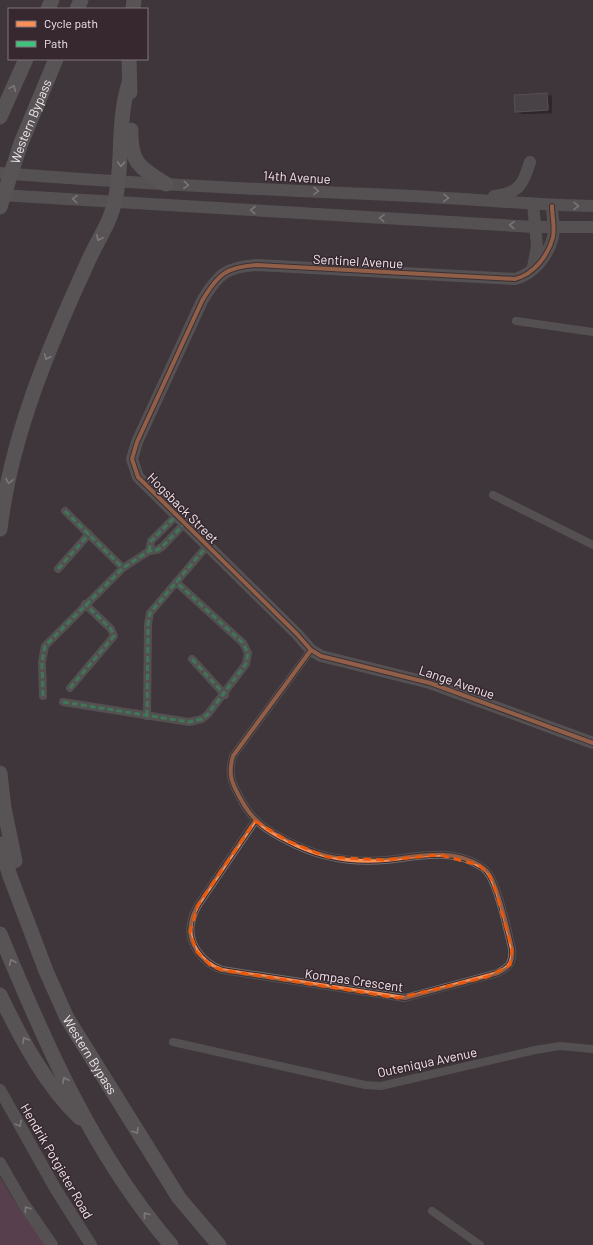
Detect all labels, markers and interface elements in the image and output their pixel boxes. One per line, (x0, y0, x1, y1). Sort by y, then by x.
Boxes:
legend (8, 8, 148, 60)
text: Cycle path (44, 16, 98, 30)
text: Path (44, 36, 68, 50)
street label: Western Bypass (7, 77, 55, 166)
one-way arrow (8, 85, 16, 93)
one-way arrow (116, 161, 125, 167)
street label: 14th Avenue (263, 167, 331, 187)
one-way arrow (183, 181, 189, 190)
one-way arrow (313, 187, 319, 196)
one-way arrow (443, 193, 449, 202)
one-way arrow (72, 195, 78, 204)
one-way arrow (573, 202, 579, 210)
one-way arrow (249, 206, 256, 215)
one-way arrow (379, 213, 385, 222)
one-way arrow (509, 221, 515, 230)
one-way arrow (96, 234, 104, 241)
street label: Sentinel Avenue (312, 251, 404, 271)
one-way arrow (43, 353, 51, 360)
street label: Hogsback Street (144, 469, 222, 547)
one-way arrow (5, 478, 13, 484)
street label: Lange Avenue (417, 662, 497, 702)
one-way arrow (8, 958, 16, 965)
street label: Kompas Crescent (304, 965, 404, 995)
street label: Western Bypass (59, 1012, 120, 1097)
one-way arrow (22, 1037, 29, 1044)
street label: Outeniqua Avenue (376, 1044, 478, 1080)
one-way arrow (62, 1077, 70, 1084)
street label: Hendrik Potgieter Road (17, 1101, 97, 1221)
one-way arrow (15, 1120, 22, 1127)
one-way arrow (131, 1126, 138, 1133)
one-way arrow (25, 1206, 32, 1213)
one-way arrow (143, 1213, 150, 1220)

